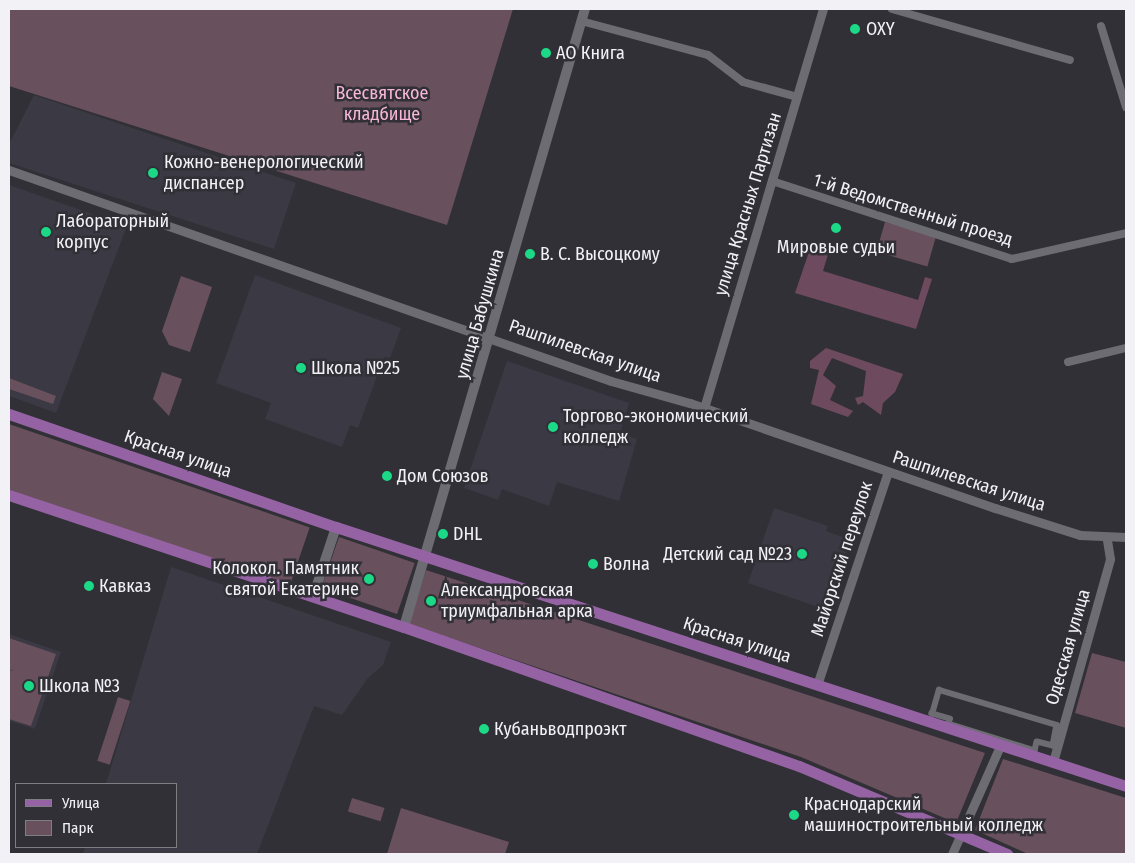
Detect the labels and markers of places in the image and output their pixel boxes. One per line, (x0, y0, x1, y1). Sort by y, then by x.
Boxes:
place label: OXY (866, 18, 895, 40)
marker: OXY (848, 22, 862, 36)
place label: АО Книга (556, 42, 625, 64)
marker: АО Книга (540, 47, 552, 59)
place label: Кожно-венерологический диспансер (164, 152, 364, 194)
marker: Кожно-венерологический диспансер (146, 166, 160, 180)
place label: Лабораторный корпус (56, 211, 169, 253)
marker: Мировые судьи (830, 222, 842, 234)
marker: Лабораторный корпус (40, 226, 52, 238)
place label: Мировые судьи (777, 236, 895, 258)
place label: В. С. Высоцкому (540, 243, 660, 265)
marker: В. С. Высоцкому (524, 248, 536, 260)
place label: Школа №25 (311, 357, 400, 379)
marker: Школа №25 (295, 362, 307, 374)
place label: Торгово-экономический колледж (563, 406, 748, 448)
marker: Торгово-экономический колледж (547, 421, 559, 433)
place label: Дом Союзов (397, 465, 489, 487)
marker: Дом Союзов (381, 470, 393, 482)
place label: DHL (453, 523, 482, 545)
marker: DHL (437, 528, 449, 540)
place label: Детский сад №23 (663, 543, 792, 565)
marker: Детский сад №23 (796, 548, 808, 560)
place label: Волна (603, 553, 650, 575)
place label: Колокол. Памятник святой Екатерине (212, 558, 359, 600)
marker: Волна (587, 558, 599, 570)
marker: Колокол. Памятник святой Екатерине (363, 573, 375, 585)
place label: Кавказ (99, 575, 151, 597)
marker: Кавказ (83, 580, 95, 592)
place label: Александровская триумфальная арка (441, 580, 593, 622)
marker: Александровская триумфальная арка (425, 595, 437, 607)
place label: Школа №3 (39, 675, 120, 697)
marker: Школа №3 (23, 680, 35, 692)
place label: Кубаньводпроэкт (494, 718, 626, 740)
marker: Кубаньводпроэкт (478, 723, 490, 735)
place label: Краснодарский машиностроительный колледж (804, 794, 1043, 836)
marker: Краснодарский машиностроительный колледж (788, 809, 800, 821)

